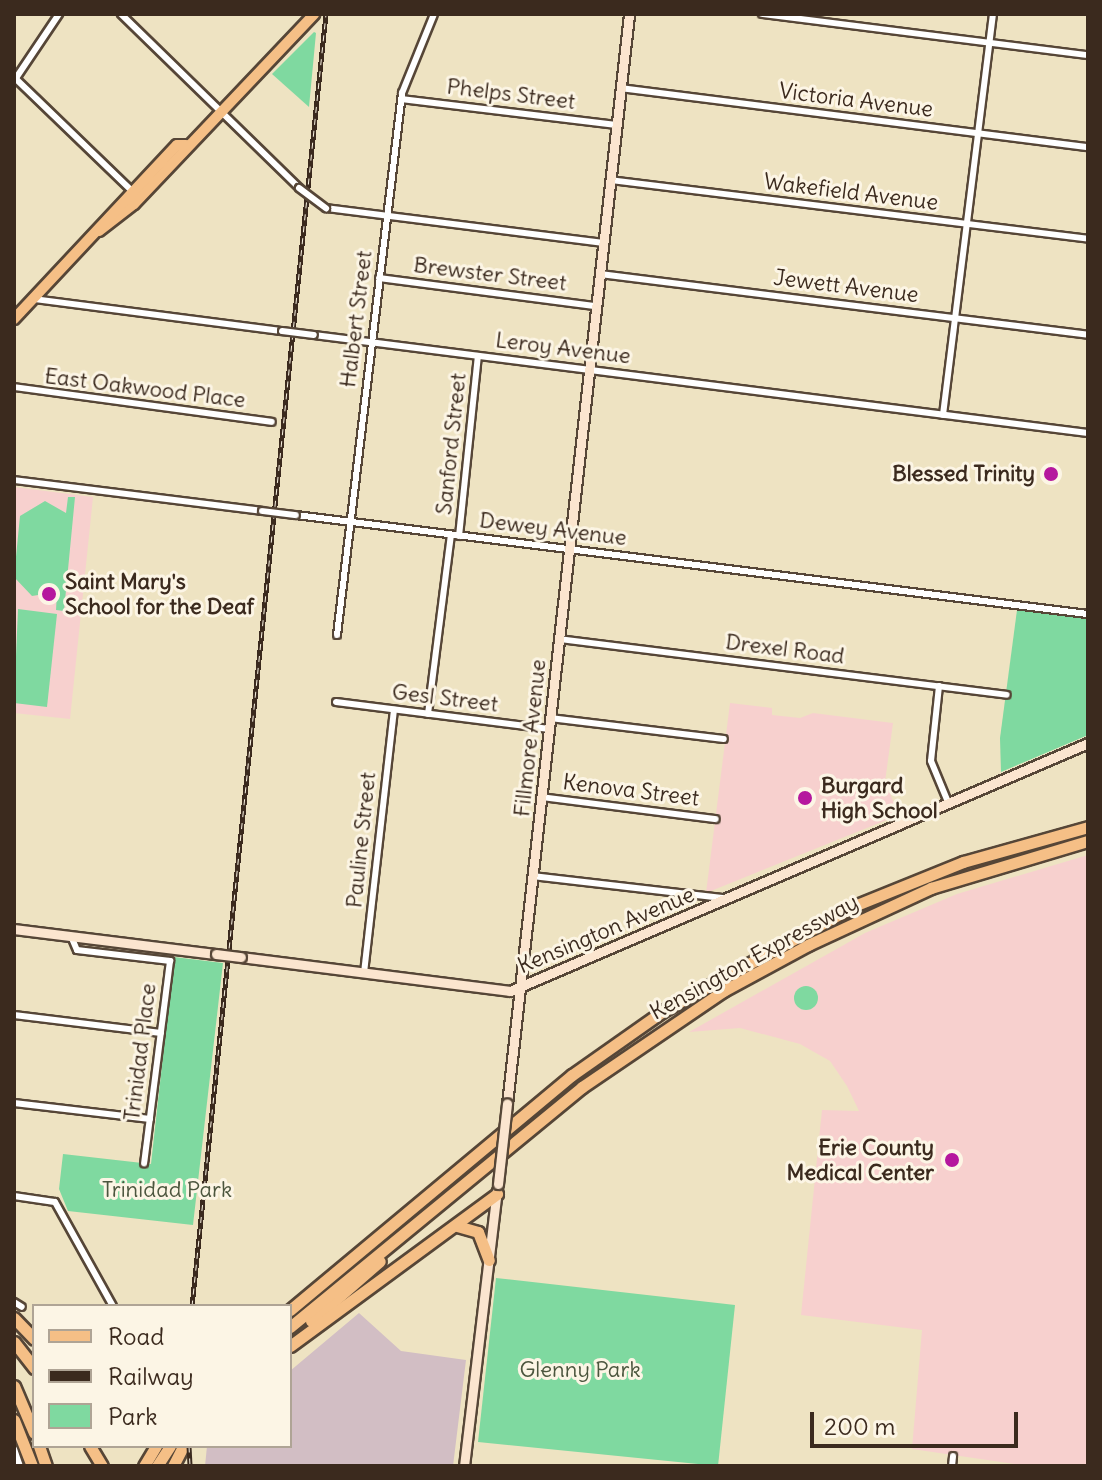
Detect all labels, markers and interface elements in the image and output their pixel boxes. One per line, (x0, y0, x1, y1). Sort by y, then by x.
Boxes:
street label: Phelps Street (445, 73, 577, 115)
street label: Victoria Avenue (777, 77, 935, 123)
street label: Wakefield Avenue (762, 168, 940, 216)
street label: Halbert Street (335, 249, 377, 389)
street label: Brewster Street (412, 252, 568, 296)
street label: Jewett Avenue (772, 264, 920, 308)
street label: Leroy Avenue (494, 327, 632, 369)
street label: East Oakwood Place (43, 363, 247, 413)
street label: Sanford Street (430, 372, 472, 516)
place label: Blessed Trinity (892, 461, 1035, 487)
marker: Blessed Trinity (1042, 465, 1060, 483)
street label: Dewey Avenue (478, 507, 628, 551)
place label: Saint Mary's School for the Deaf (65, 568, 254, 620)
marker: Saint Mary's School for the Deaf (40, 585, 58, 603)
street label: Drexel Road (724, 629, 846, 669)
street label: Fillmore Avenue (509, 658, 551, 818)
street label: Gesl Street (390, 678, 500, 718)
street label: Kenova Street (561, 769, 701, 811)
street label: Pauline Street (341, 771, 381, 909)
place label: Burgard High School (821, 772, 938, 824)
marker: Burgard High School (796, 789, 814, 807)
street label: Kensington Avenue (514, 881, 698, 979)
street label: Kensington Expressway (645, 889, 863, 1025)
street label: Trinidad Place (118, 982, 162, 1122)
place label: Erie County Medical Center (787, 1134, 934, 1186)
marker: Erie County Medical Center (941, 1149, 963, 1171)
park label: Trinidad Park (102, 1177, 232, 1203)
legend (32, 1304, 292, 1448)
text: Road (108, 1321, 164, 1351)
park label: Glenny Park (519, 1357, 641, 1383)
text: Railway (108, 1361, 194, 1391)
scale bar (814, 1396, 1022, 1446)
text: Park (108, 1401, 158, 1431)
text: 200 m (824, 1411, 896, 1441)

